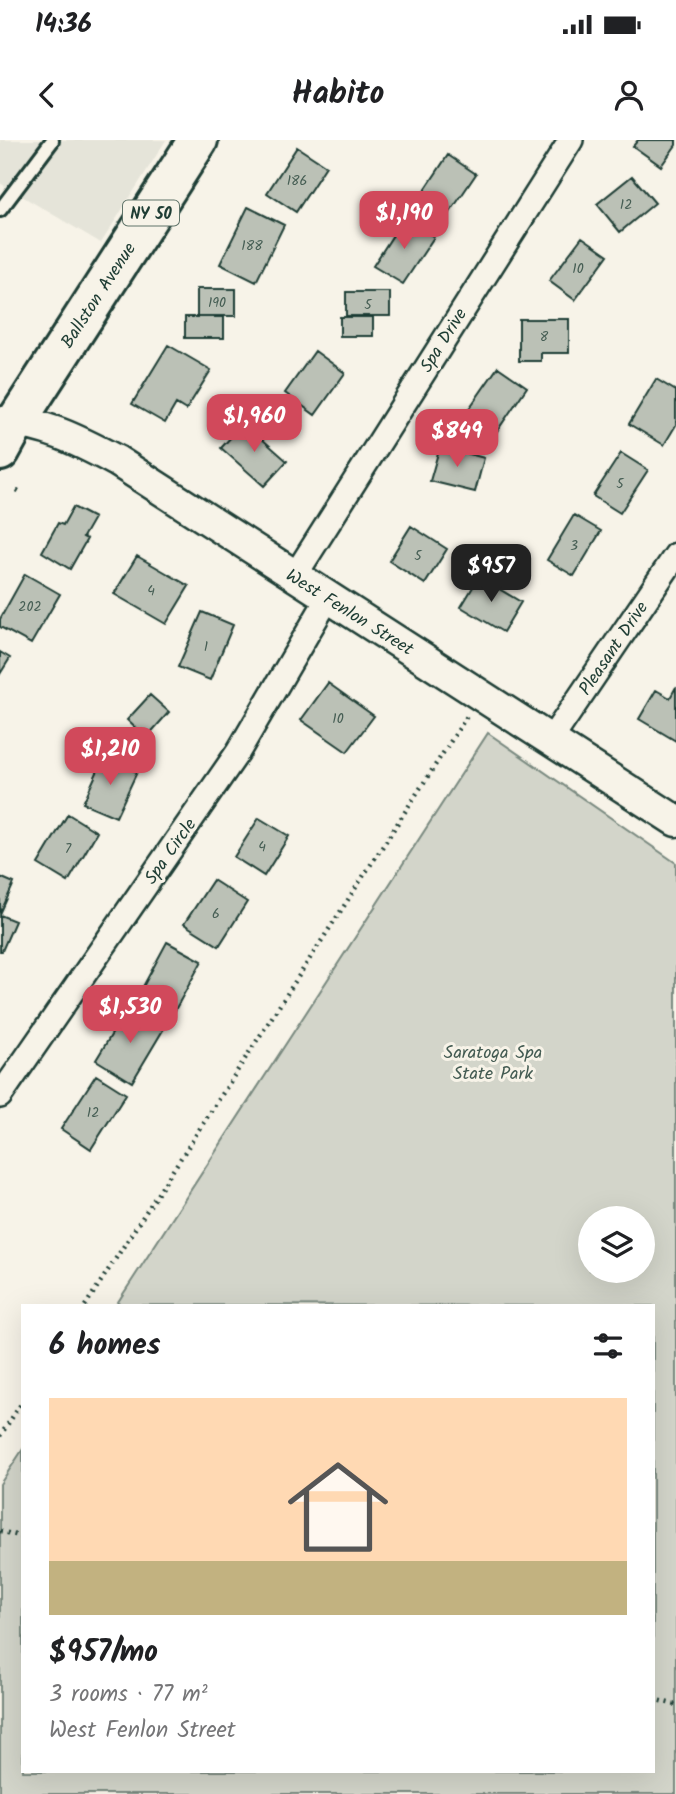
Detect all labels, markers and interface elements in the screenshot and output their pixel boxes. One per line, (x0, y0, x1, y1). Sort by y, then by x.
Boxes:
text: 14:36 (35, 4, 92, 46)
text: Habito (292, 69, 384, 120)
icon: back (28, 76, 66, 114)
icon: person (610, 76, 648, 114)
house number: 186 (287, 170, 307, 192)
pin: $1,190 (347, 192, 461, 251)
house number: 12 (620, 194, 632, 216)
text: $1,190 (376, 196, 432, 232)
road number: NY 50 (123, 200, 179, 226)
house number: 188 (241, 235, 263, 257)
street label: Ballston Avenue (54, 237, 144, 355)
house number: 10 (572, 258, 584, 280)
house number: 190 (208, 292, 226, 314)
house number: 5 (364, 294, 373, 316)
street label: Spa Drive (413, 303, 475, 379)
house number: 8 (540, 326, 549, 348)
pin: $1,960 (197, 394, 311, 454)
text: $1,960 (223, 399, 285, 435)
pin: $849 (416, 410, 498, 469)
text: $849 (431, 414, 483, 450)
house number: 5 (616, 473, 625, 495)
house number: 3 (570, 535, 578, 557)
house number: 5 (414, 545, 423, 567)
pin: $957 (450, 545, 532, 604)
text: $957 (467, 549, 515, 585)
street label: West Fenlon Street (280, 562, 420, 665)
house number: 4 (147, 580, 155, 602)
house number: 202 (18, 596, 42, 618)
street label: Pleasant Drive (572, 596, 657, 702)
house number: 1 (204, 636, 208, 658)
house number: 10 (332, 708, 344, 730)
pin: $1,210 (53, 728, 167, 787)
text: $1,210 (81, 732, 139, 768)
street label: Spa Circle (138, 813, 205, 891)
house number: 4 (258, 836, 266, 858)
house number: 7 (65, 838, 72, 860)
house number: 6 (212, 903, 220, 925)
pin: $1,530 (73, 986, 187, 1045)
text: $1,530 (99, 990, 161, 1026)
park label: Saratoga Spa State Park (444, 1039, 542, 1089)
house number: 12 (87, 1102, 99, 1124)
map controls (578, 1206, 655, 1283)
button: layers (578, 1206, 655, 1283)
text: 6 homes (49, 1322, 161, 1370)
icon: filters (589, 1327, 627, 1365)
icon: home (275, 1444, 401, 1570)
text: $957/mo (49, 1629, 158, 1677)
text: 3 rooms · 77 m² (49, 1677, 208, 1713)
text: West Fenlon Street (49, 1713, 236, 1749)

